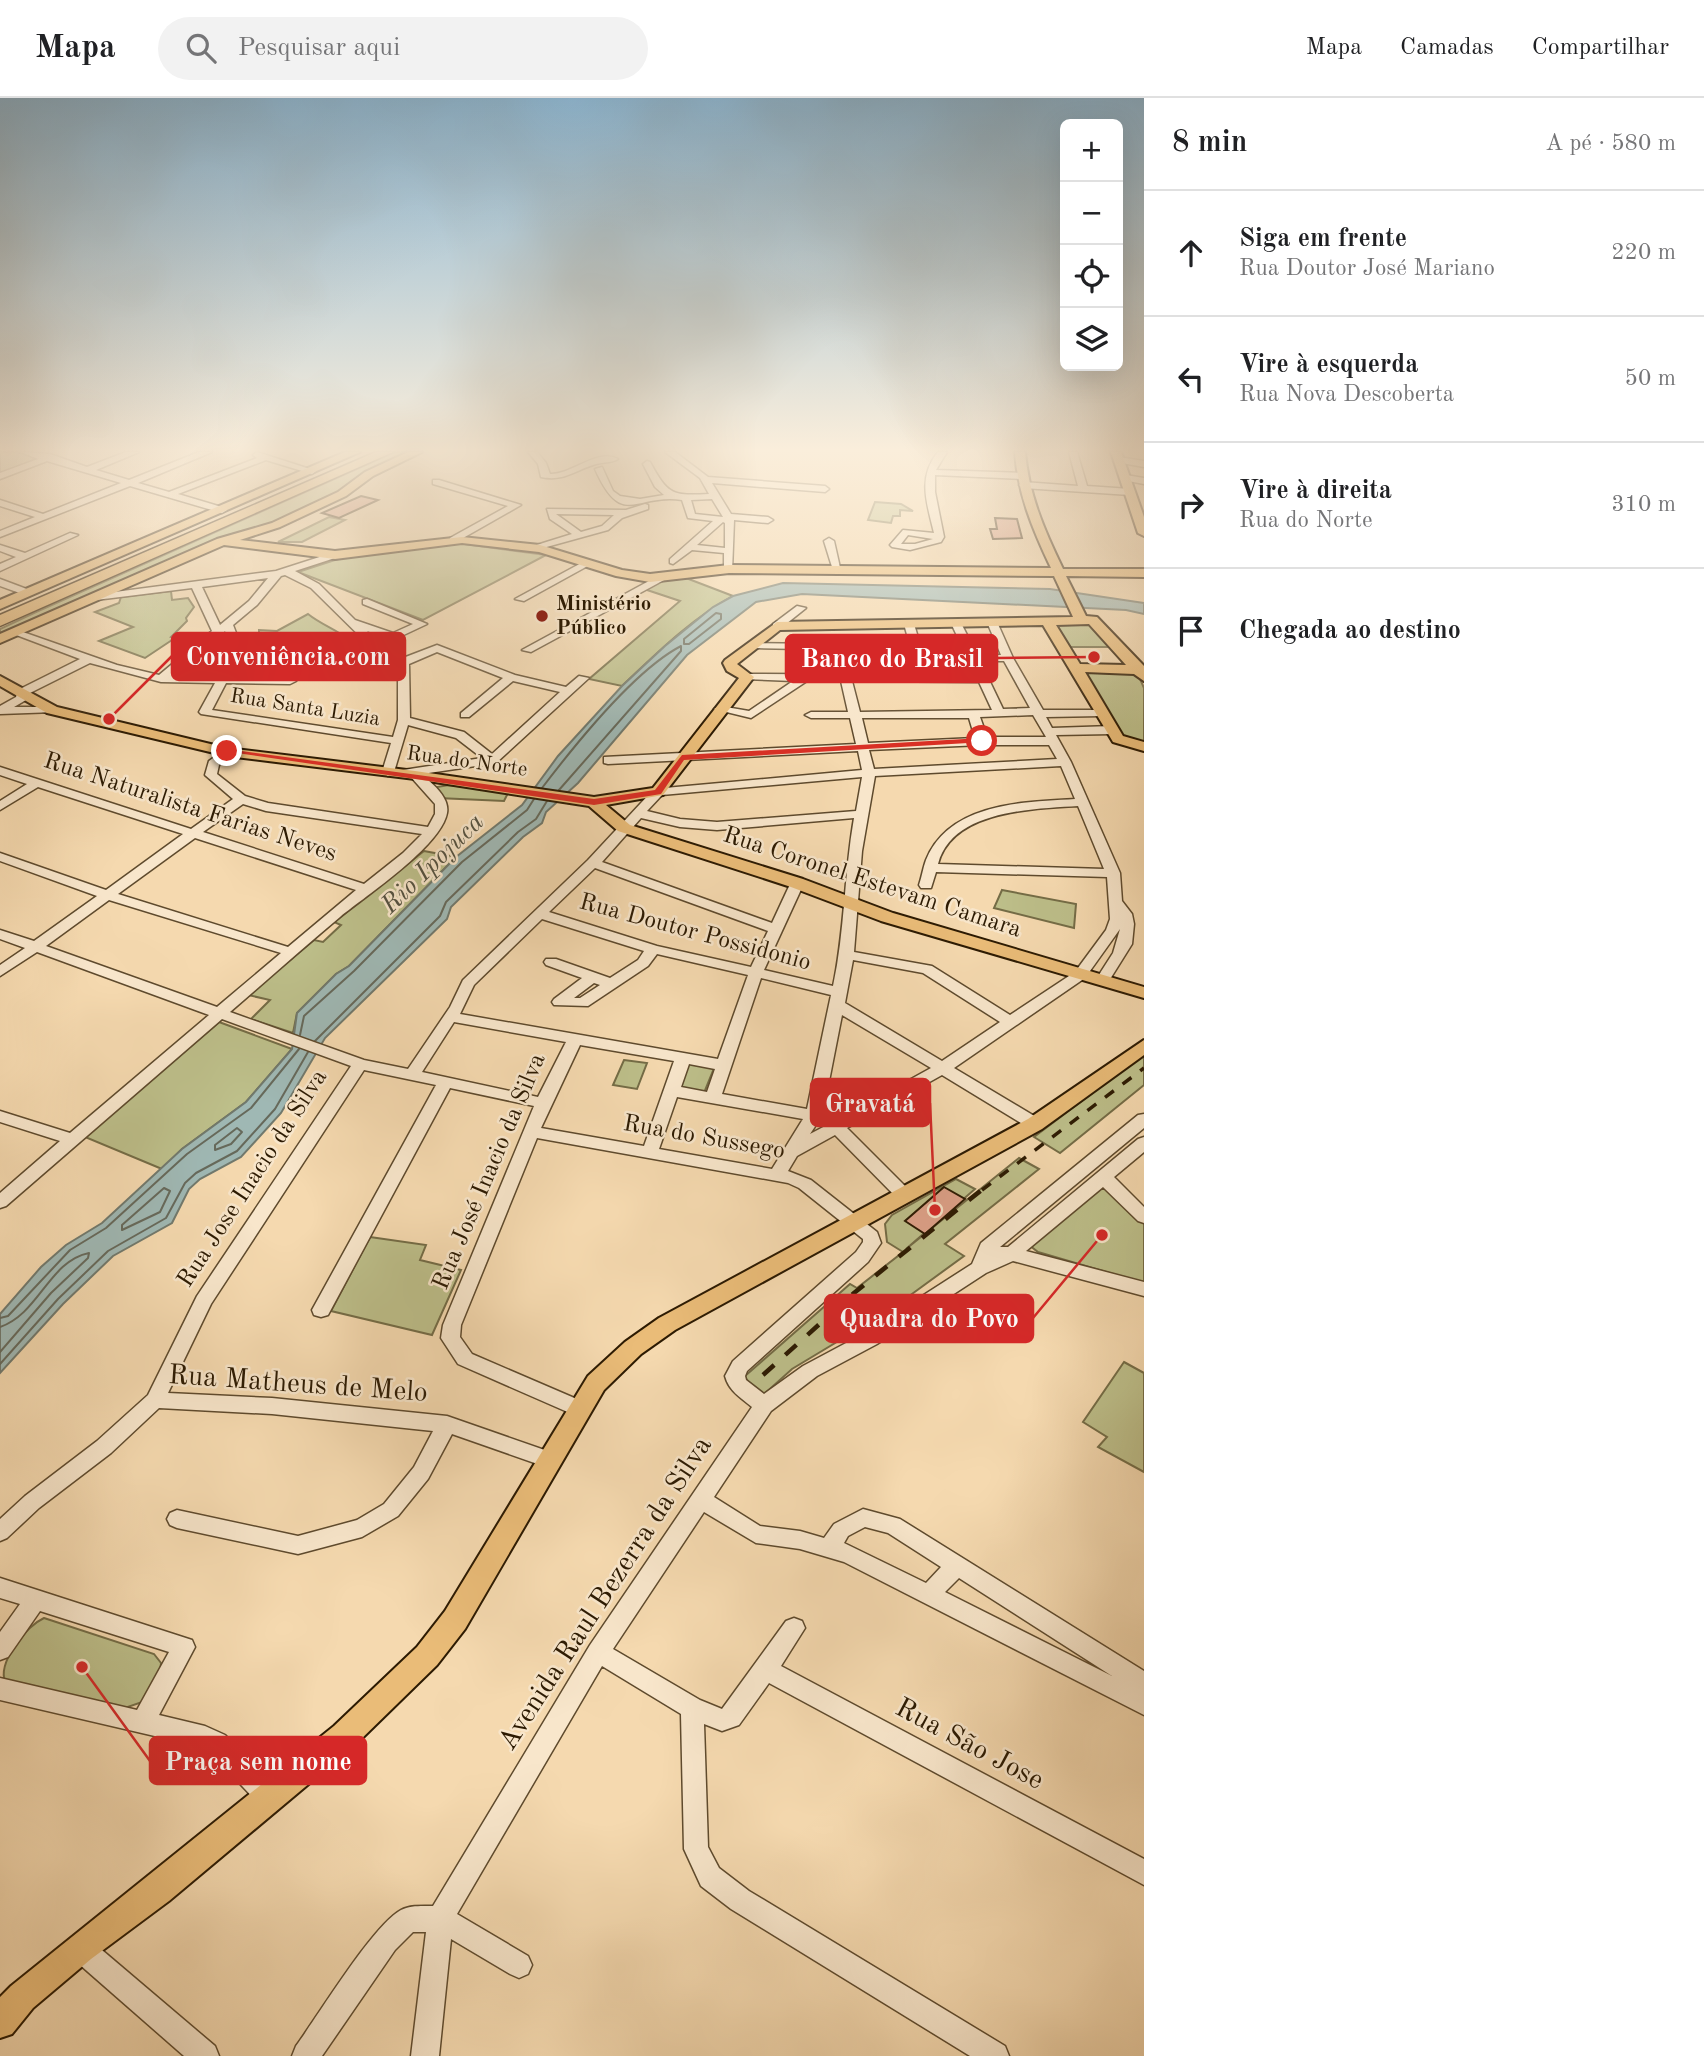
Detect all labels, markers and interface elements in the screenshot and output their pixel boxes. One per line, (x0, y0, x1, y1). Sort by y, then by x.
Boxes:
search box (158, 17, 648, 80)
icon: search (182, 29, 220, 67)
text: Mapa (35, 32, 116, 65)
text: Pesquisar aqui (238, 35, 400, 61)
text: Mapa (1306, 36, 1362, 60)
text: Camadas (1400, 36, 1494, 60)
text: Compartilhar (1532, 36, 1669, 60)
map controls (1060, 119, 1123, 371)
button: + (1060, 119, 1123, 182)
text: 8 min (1172, 128, 1247, 158)
text: A pé · 580 m (1545, 132, 1676, 155)
button: − (1060, 182, 1123, 245)
text: Siga em frente (1239, 226, 1407, 252)
icon: ahead (1172, 234, 1210, 272)
text: 220 m (1611, 241, 1676, 264)
button: locate (1060, 245, 1123, 308)
text: Rua Doutor José Mariano (1239, 257, 1495, 280)
button: layers (1060, 308, 1123, 371)
text: Vire à esquerda (1239, 352, 1419, 378)
icon: left (1172, 360, 1210, 398)
text: 50 m (1625, 367, 1676, 390)
text: Rua Nova Descoberta (1239, 383, 1454, 406)
text: Vire à direita (1239, 478, 1392, 504)
icon: right (1172, 486, 1210, 524)
text: 310 m (1611, 493, 1676, 516)
text: Rua do Norte (1239, 509, 1373, 532)
place label: Ministério Público (556, 594, 651, 639)
marker: Ministério Público (534, 608, 550, 624)
icon: arrive (1172, 612, 1210, 650)
text: Chegada ao destino (1239, 618, 1461, 644)
callout: Conveniência.com (172, 633, 405, 680)
callout: Banco do Brasil (786, 635, 997, 682)
text: Conveniência.com (186, 645, 390, 671)
text: Banco do Brasil (801, 647, 983, 673)
street label: Rua Santa Luzia (229, 686, 381, 730)
route start (966, 725, 997, 756)
route end (211, 735, 242, 766)
street label: Rua do Norte (405, 743, 529, 781)
street label: Rua Naturalista Farias Neves (41, 749, 339, 867)
water label: Rio Ipojuca (376, 809, 489, 920)
street label: Rua Coronel Estevam Camara (720, 823, 1024, 943)
street label: Rua Doutor Possidonio (576, 890, 814, 976)
street label: Rua José Inacio da Silva (429, 1050, 551, 1294)
street label: Rua Jose Inacio da Silva (174, 1066, 332, 1292)
callout: Gravatá (811, 1079, 930, 1126)
text: Gravatá (825, 1092, 915, 1118)
street label: Rua do Sussego (621, 1112, 787, 1164)
callout: Quadra do Povo (825, 1295, 1033, 1342)
text: Quadra do Povo (839, 1307, 1019, 1333)
street label: Rua Matheus de Melo (167, 1362, 429, 1408)
street label: Avenida Raul Bezerra da Silva (494, 1432, 718, 1756)
street label: Rua São Jose (890, 1694, 1048, 1796)
callout: Praça sem nome (150, 1737, 366, 1784)
text: Praça sem nome (164, 1750, 352, 1776)

